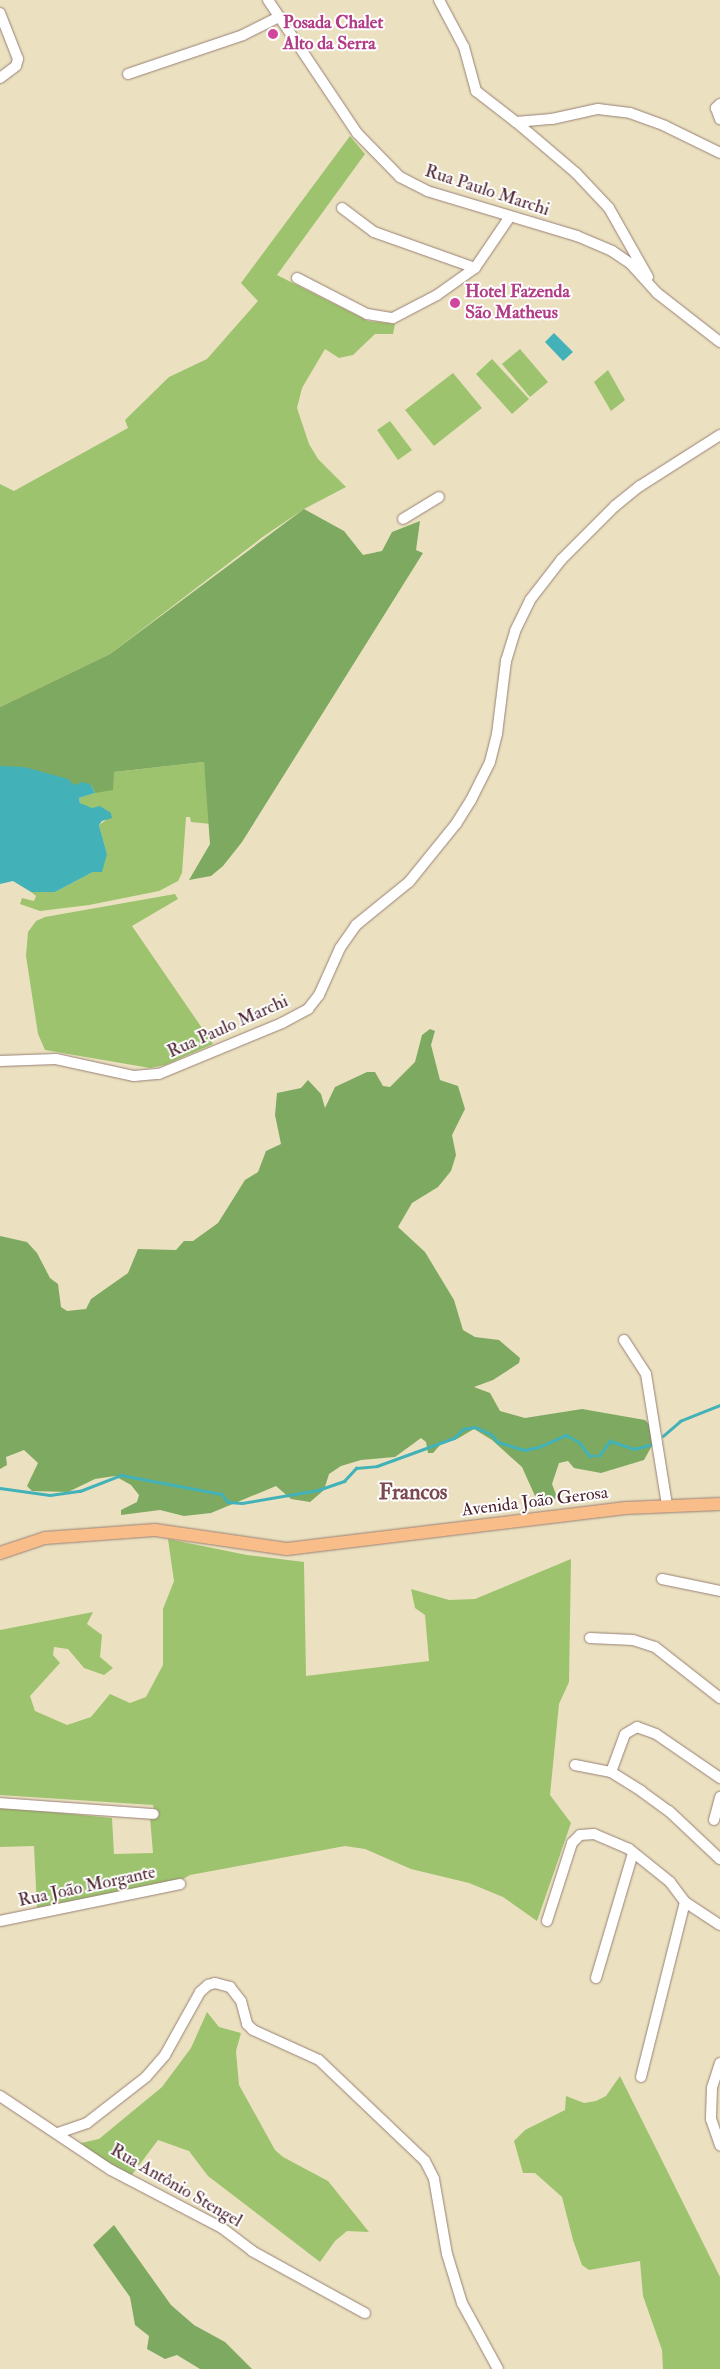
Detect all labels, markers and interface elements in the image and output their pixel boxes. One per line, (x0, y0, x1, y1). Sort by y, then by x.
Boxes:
place label: Posada Chalet Alto da Serra (283, 13, 383, 56)
marker: Posada Chalet Alto da Serra (267, 28, 279, 40)
street label: Rua Paulo Marchi (422, 161, 552, 221)
place label: Hotel Fazenda São Matheus (465, 282, 570, 324)
marker: Hotel Fazenda São Matheus (449, 297, 461, 309)
street label: Rua Paulo Marchi (164, 991, 292, 1063)
district label: Francos (379, 1480, 447, 1506)
street label: Avenida João Gerosa (461, 1482, 609, 1522)
street label: Rua João Morgante (16, 1862, 158, 1912)
street label: Rua Antônio Stengel (106, 2140, 246, 2232)

